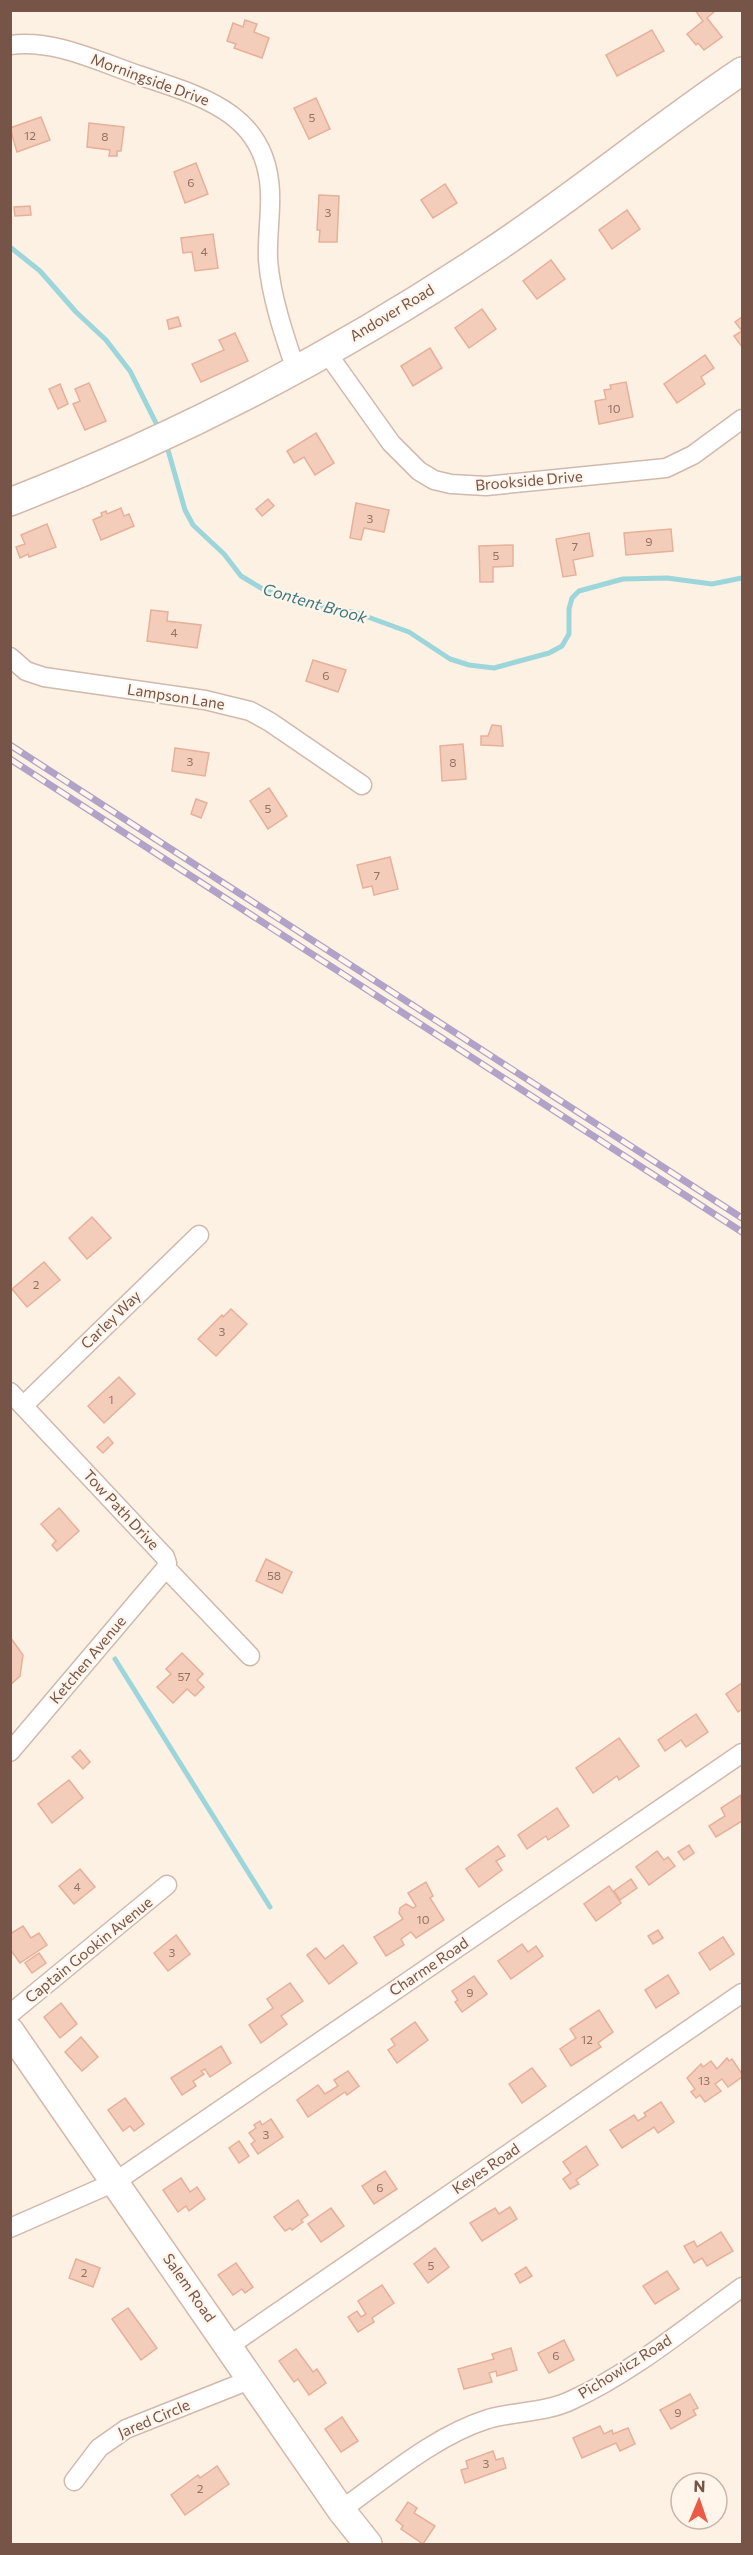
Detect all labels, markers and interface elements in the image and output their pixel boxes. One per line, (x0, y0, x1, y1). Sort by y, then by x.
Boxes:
street label: Morningside Drive (89, 49, 212, 109)
house number: 5 (309, 110, 316, 124)
house number: 12 (24, 128, 36, 142)
house number: 8 (101, 129, 109, 143)
house number: 6 (187, 175, 195, 189)
house number: 3 (325, 205, 332, 219)
house number: 4 (200, 244, 208, 258)
street label: Andover Road (346, 280, 437, 344)
house number: 10 (608, 401, 621, 415)
street label: Brookside Drive (474, 466, 583, 494)
house number: 3 (367, 511, 374, 525)
house number: 9 (645, 534, 653, 548)
house number: 7 (572, 539, 578, 553)
house number: 5 (493, 548, 500, 562)
water label: Content Brook (261, 579, 370, 627)
house number: 4 (170, 625, 178, 639)
house number: 6 (322, 668, 330, 682)
street label: Lampson Lane (126, 679, 226, 713)
house number: 3 (187, 754, 194, 768)
house number: 8 (449, 755, 457, 769)
house number: 5 (265, 801, 272, 815)
house number: 7 (374, 868, 380, 882)
house number: 2 (33, 1277, 40, 1291)
street label: Carley Way (77, 1286, 144, 1352)
house number: 3 (219, 1324, 226, 1338)
house number: 1 (108, 1392, 114, 1406)
street label: Tow Path Drive (80, 1465, 164, 1553)
house number: 58 (267, 1568, 281, 1582)
street label: Ketchen Avenue (45, 1612, 129, 1707)
house number: 57 (177, 1669, 191, 1683)
house number: 4 (73, 1879, 81, 1893)
street label: Captain Gookin Avenue (21, 1892, 156, 2006)
house number: 10 (417, 1912, 430, 1926)
street label: Charme Road (385, 1933, 471, 1999)
house number: 3 (169, 1945, 176, 1959)
house number: 9 (466, 1985, 474, 1999)
house number: 12 (581, 2032, 593, 2046)
house number: 13 (698, 2073, 710, 2087)
house number: 3 (263, 2127, 270, 2141)
street label: Keyes Road (448, 2139, 523, 2197)
house number: 6 (376, 2180, 384, 2194)
street label: Salem Road (160, 2250, 220, 2325)
house number: 5 (428, 2258, 435, 2272)
house number: 2 (81, 2265, 88, 2279)
street label: Pichowicz Road (574, 2330, 674, 2402)
house number: 6 (552, 2348, 560, 2362)
street label: Jared Circle (115, 2395, 192, 2441)
house number: 9 (674, 2405, 682, 2419)
house number: 3 (483, 2456, 490, 2470)
north arrow (669, 2471, 729, 2531)
text: N (693, 2476, 706, 2495)
house number: 2 (197, 2481, 204, 2495)

